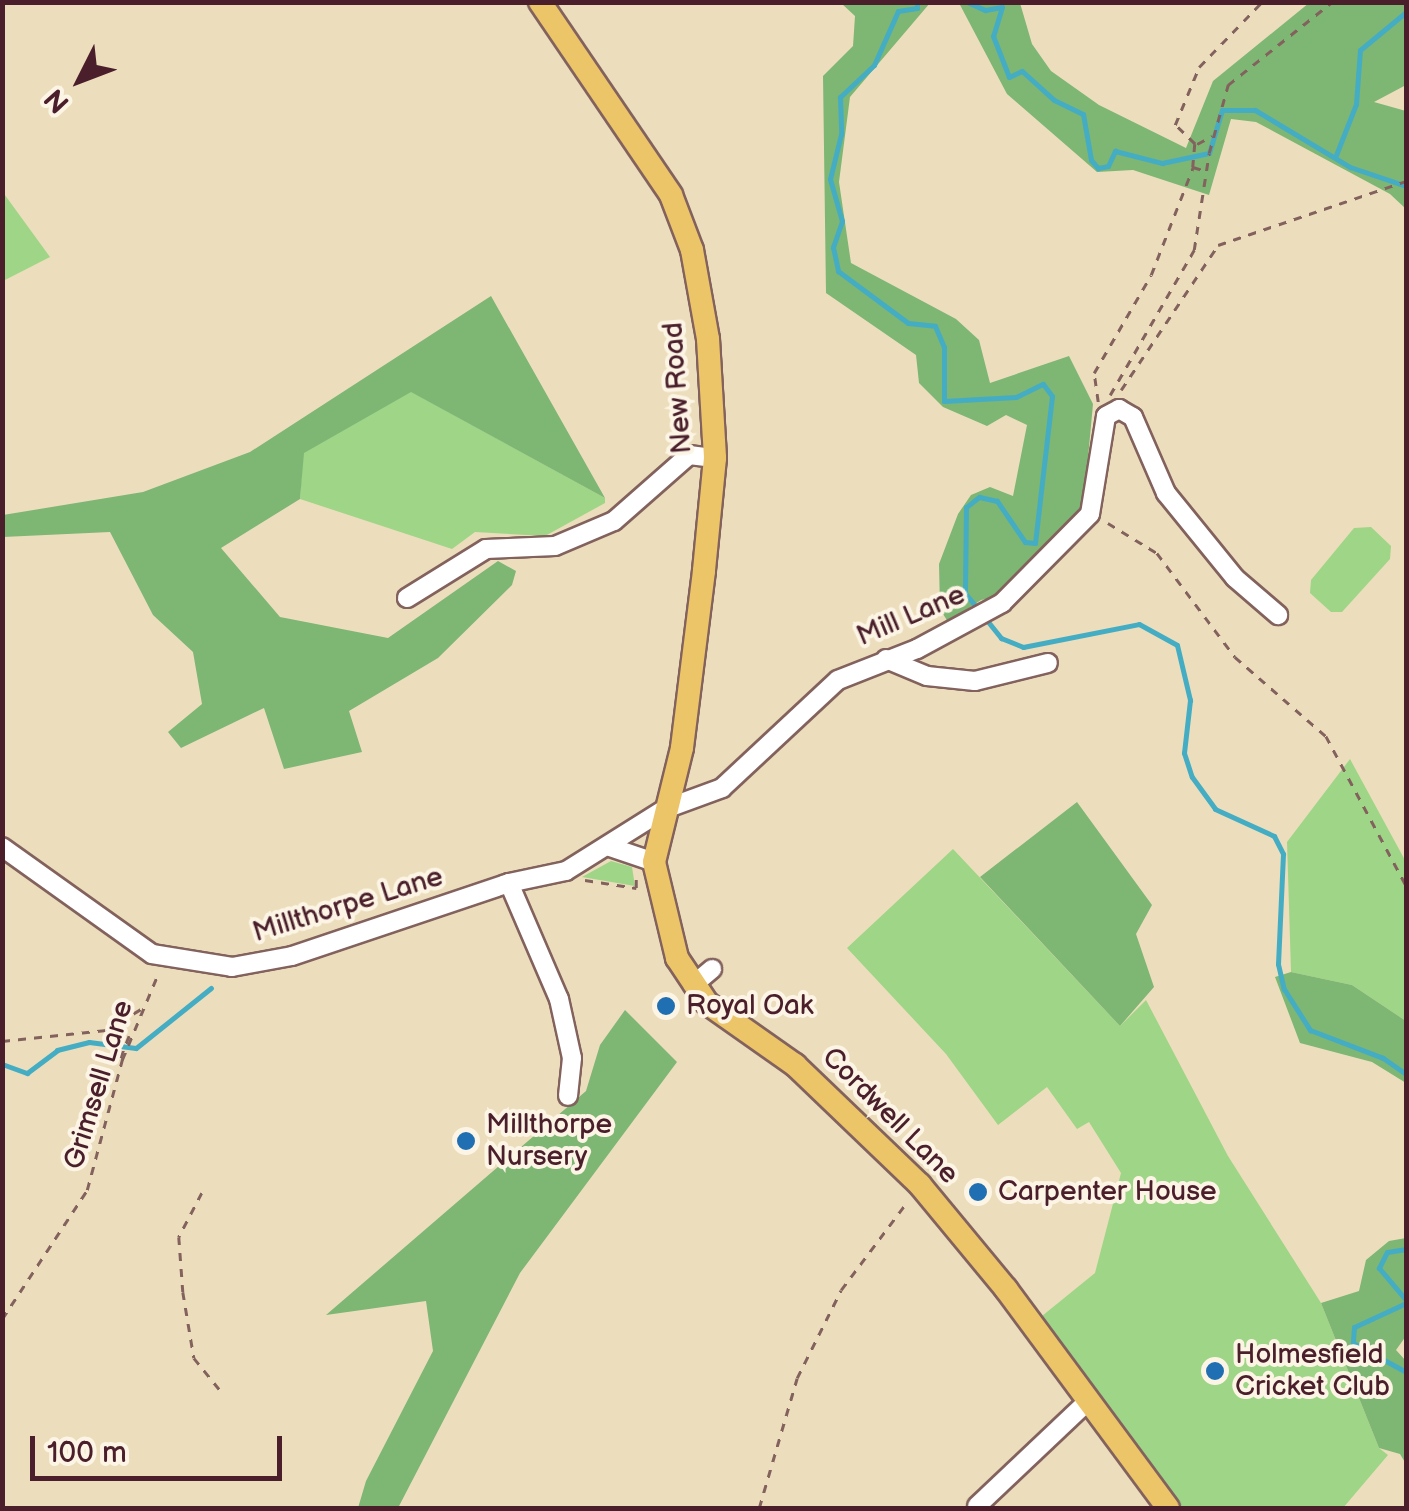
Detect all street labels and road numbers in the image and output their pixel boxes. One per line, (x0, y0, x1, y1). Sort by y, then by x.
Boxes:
street label: New Road (657, 321, 699, 455)
street label: Mill Lane (852, 578, 970, 654)
street label: Millthorpe Lane (249, 860, 447, 950)
street label: Grimsell Lane (57, 996, 141, 1174)
street label: Cordwell Lane (815, 1041, 965, 1191)

